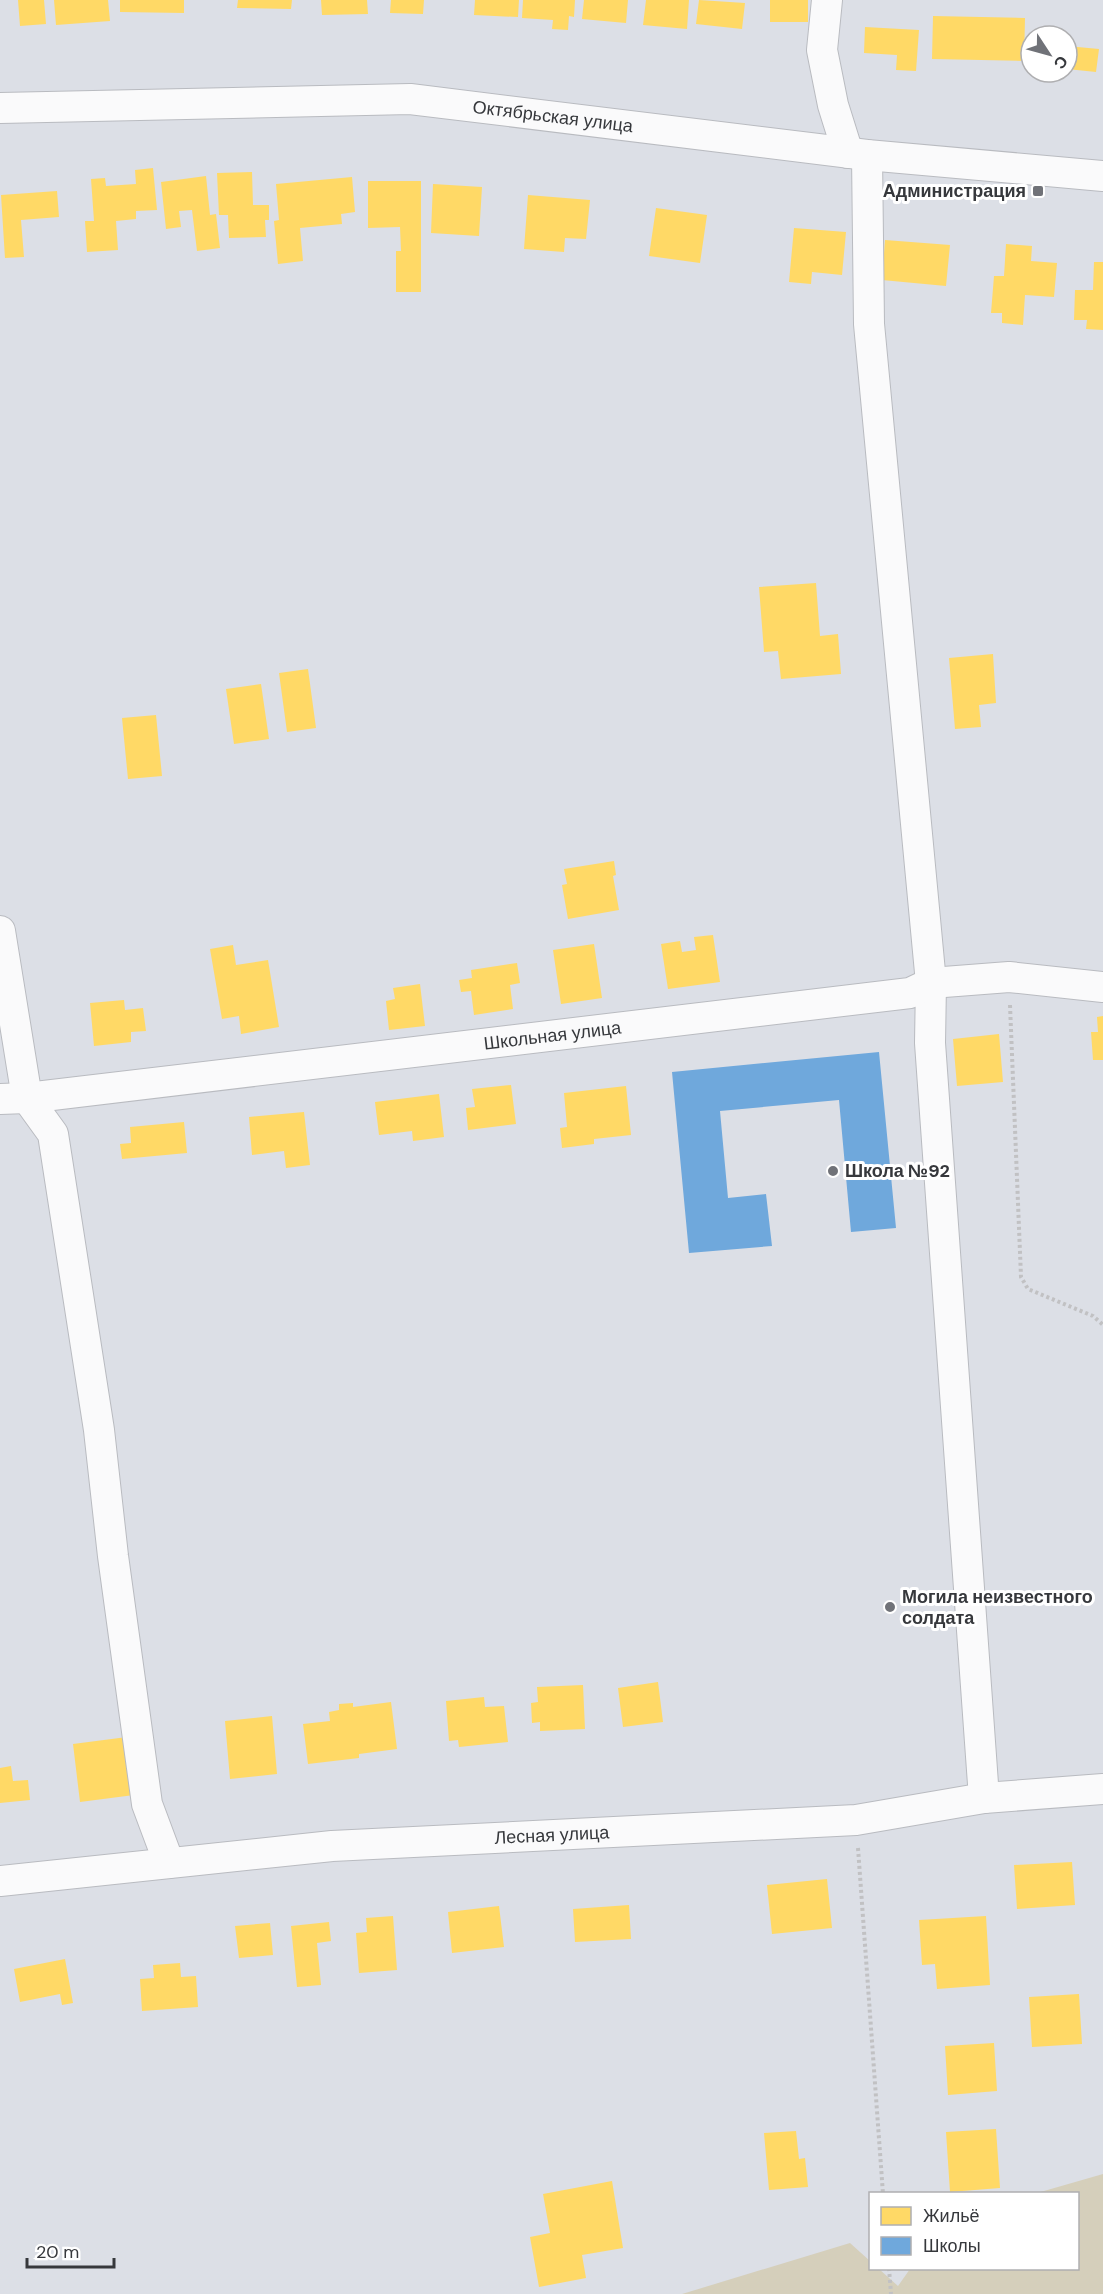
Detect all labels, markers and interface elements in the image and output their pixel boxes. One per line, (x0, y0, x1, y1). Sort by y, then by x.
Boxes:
north arrow (1019, 24, 1079, 84)
text: С (1049, 52, 1073, 74)
street label: Октябрьская улица (471, 95, 635, 138)
place label: Администрация (883, 179, 1026, 203)
marker: Администрация (1031, 184, 1045, 198)
street label: Школьная улица (482, 1015, 623, 1056)
place label: Школа №92 (845, 1159, 950, 1183)
marker: Школа №92 (826, 1164, 840, 1178)
place label: Могила неизвестного солдата (902, 1585, 1093, 1630)
marker: Могила неизвестного солдата (883, 1600, 897, 1614)
street label: Лесная улица (494, 1820, 611, 1850)
legend (869, 2192, 1079, 2270)
text: Жильё (923, 2204, 980, 2228)
scale bar (27, 2231, 114, 2269)
text: Школы (923, 2234, 981, 2258)
text: 20 m (36, 2240, 79, 2264)

